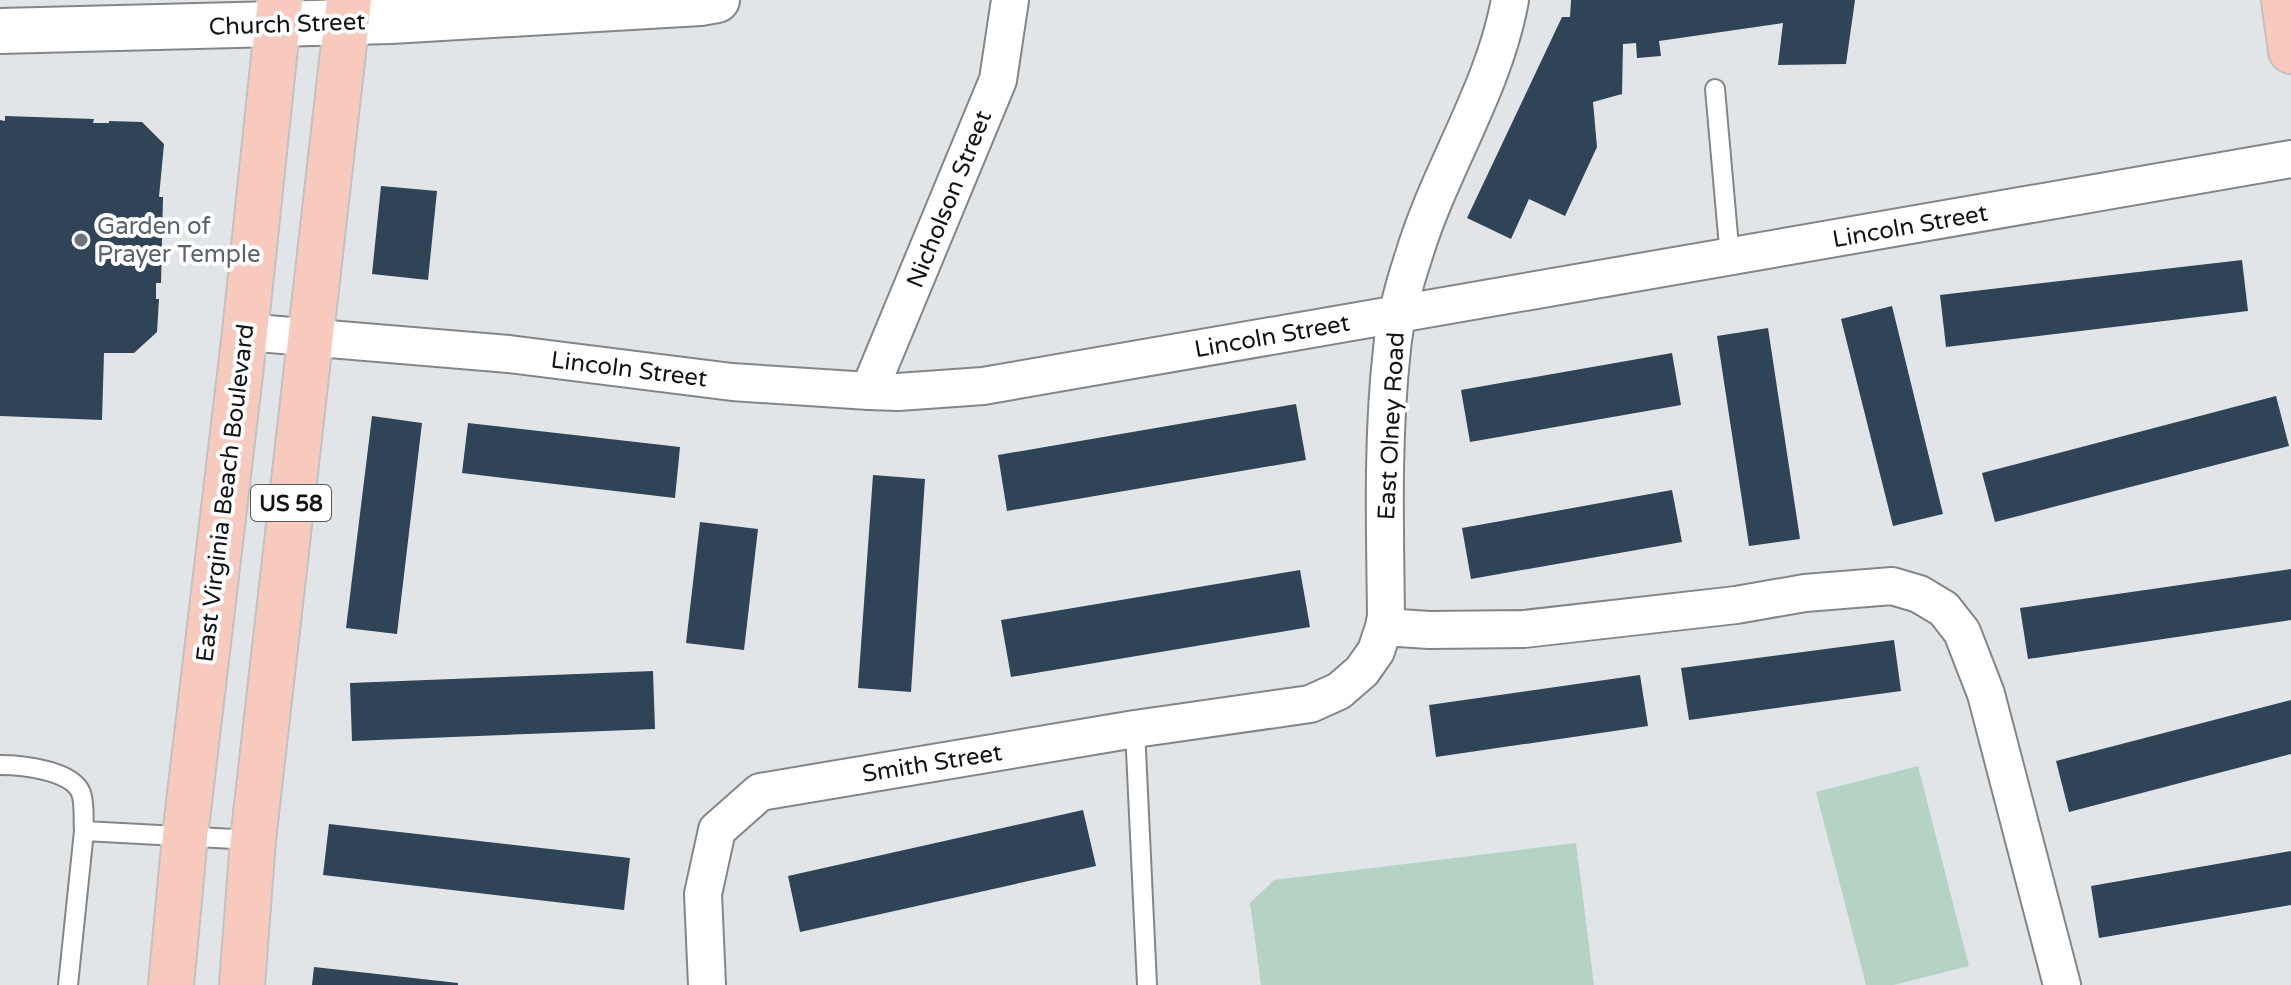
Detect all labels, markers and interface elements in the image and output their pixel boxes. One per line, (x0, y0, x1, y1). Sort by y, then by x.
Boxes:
street label: Church Street (208, 7, 366, 42)
street label: Nicholson Street (901, 106, 998, 292)
street label: Lincoln Street (1830, 199, 1990, 254)
place label: Garden of Prayer Temple (97, 212, 261, 269)
marker: Garden of Prayer Temple (72, 231, 90, 249)
street label: Lincoln Street (1192, 309, 1352, 364)
street label: East Virginia Beach Boulevard (190, 322, 261, 664)
street label: East Olney Road (1372, 331, 1411, 521)
street label: Lincoln Street (549, 346, 709, 393)
road number: US 58 (251, 485, 331, 521)
street label: Smith Street (860, 738, 1004, 789)

